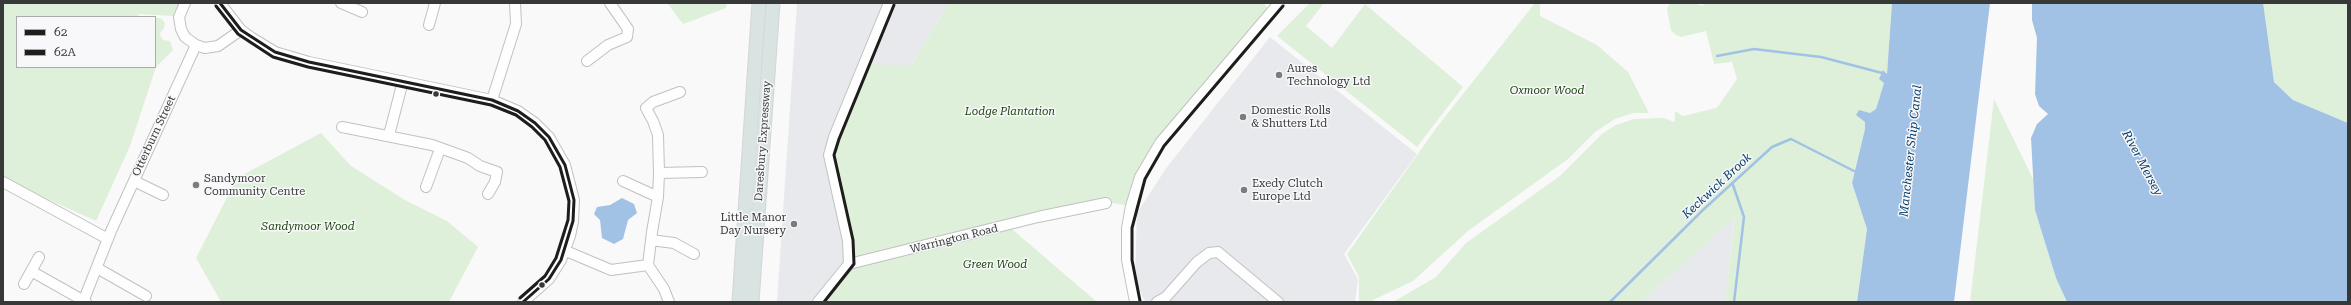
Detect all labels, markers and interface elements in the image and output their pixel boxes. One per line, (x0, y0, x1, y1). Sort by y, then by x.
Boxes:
legend (16, 16, 156, 68)
text: 62 (54, 25, 67, 39)
text: 62A (54, 45, 76, 59)
place label: Aures Technology Ltd (1287, 62, 1370, 88)
marker: Aures Technology Ltd (1274, 70, 1284, 80)
street label: Daresbury Expressway (752, 80, 774, 202)
park label: Oxmoor Wood (1510, 84, 1584, 98)
water label: Manchester Ship Canal (1897, 84, 1925, 218)
unlabelled marker (431, 89, 441, 99)
street label: Otterburn Street (130, 94, 178, 178)
place label: Domestic Rolls & Shutters Ltd (1251, 104, 1330, 130)
park label: Lodge Plantation (965, 105, 1055, 119)
marker: Domestic Rolls & Shutters Ltd (1238, 112, 1248, 122)
water label: River Mersey (2119, 128, 2165, 198)
water label: Keckwick Brook (1679, 150, 1755, 222)
place label: Sandymoor Community Centre (204, 172, 305, 198)
place label: Exedy Clutch Europe Ltd (1252, 177, 1323, 203)
marker: Sandymoor Community Centre (191, 180, 201, 190)
marker: Exedy Clutch Europe Ltd (1239, 185, 1249, 195)
place label: Little Manor Day Nursery (720, 211, 786, 237)
marker: Little Manor Day Nursery (789, 219, 799, 229)
park label: Sandymoor Wood (261, 220, 355, 234)
street label: Warrington Road (909, 222, 999, 256)
park label: Green Wood (963, 258, 1027, 272)
unlabelled marker (537, 280, 547, 290)

